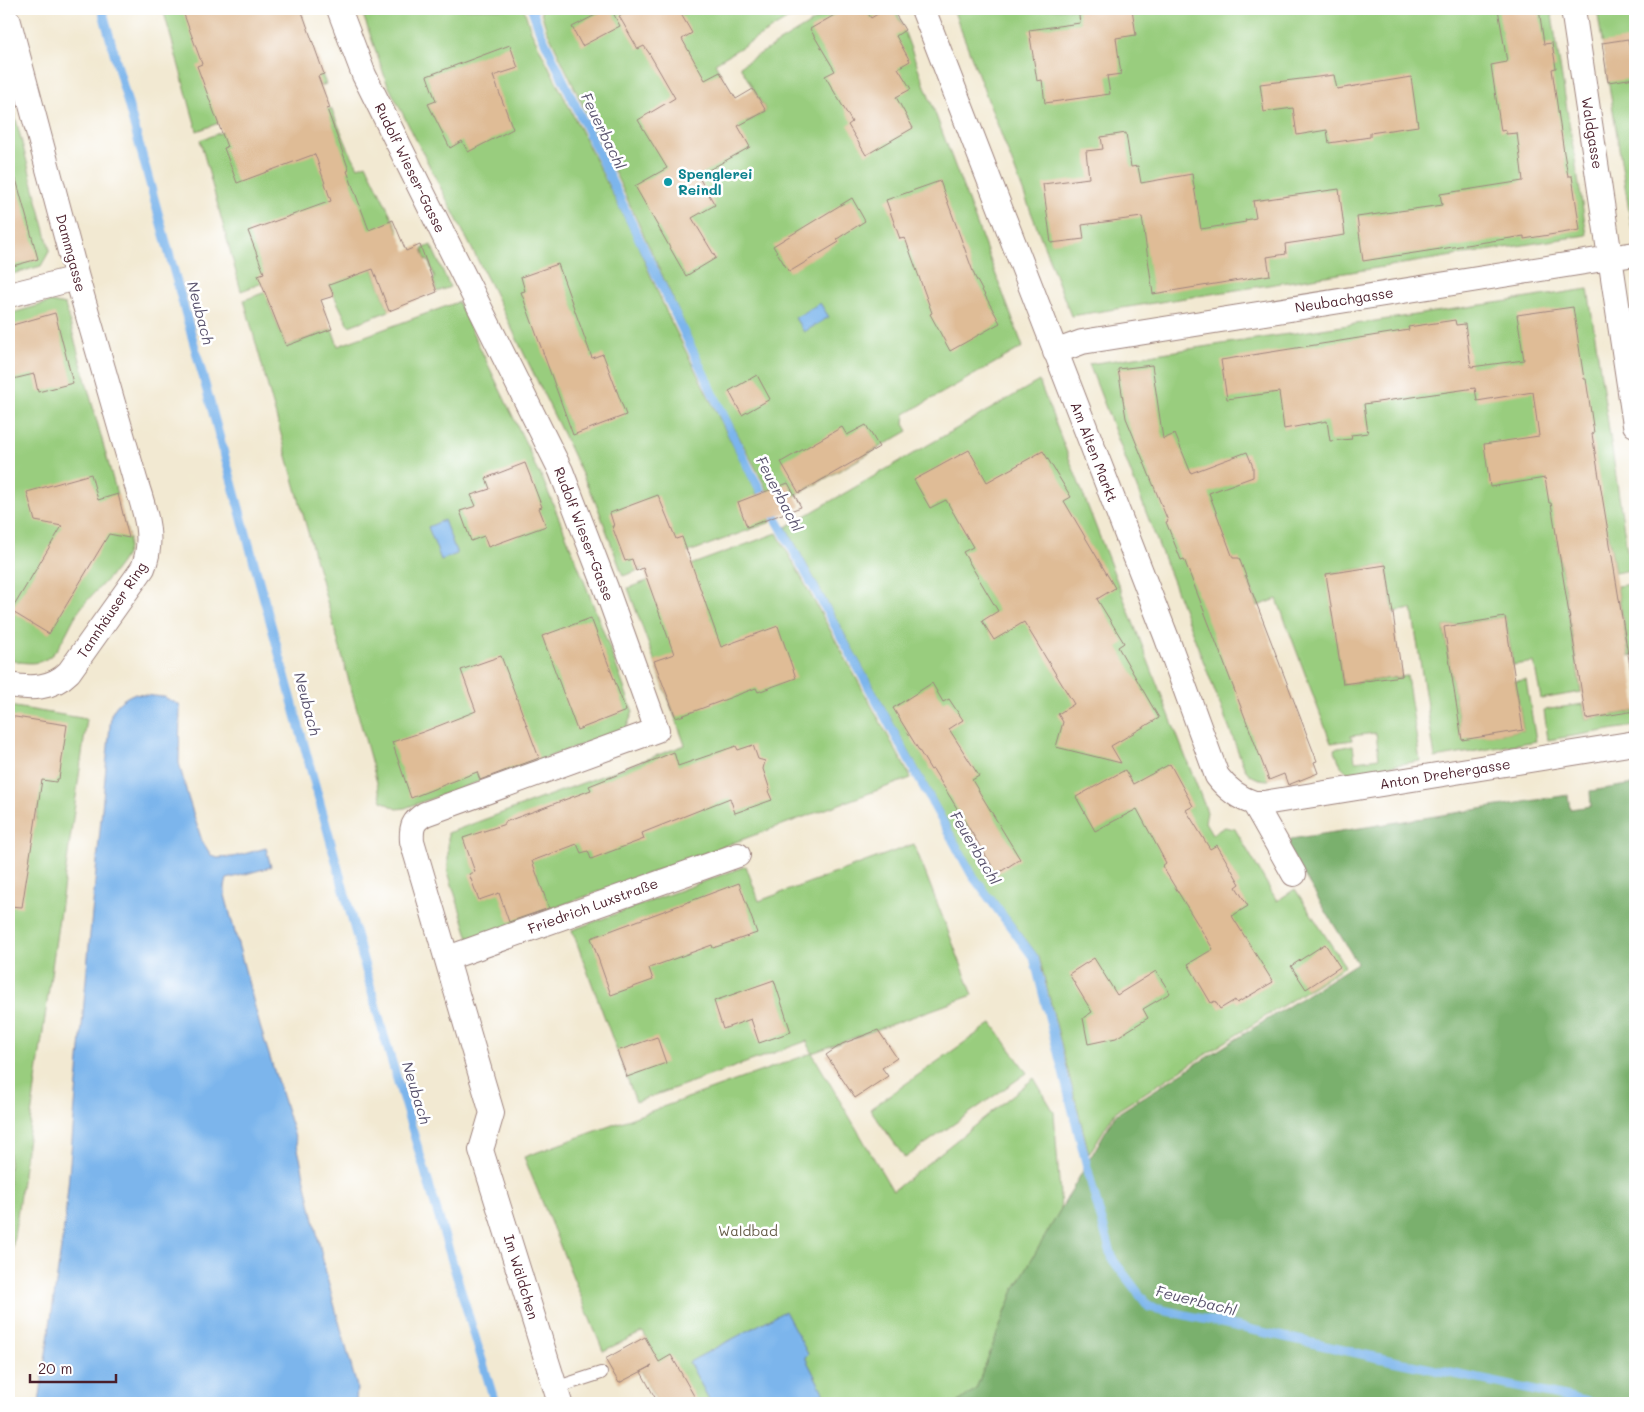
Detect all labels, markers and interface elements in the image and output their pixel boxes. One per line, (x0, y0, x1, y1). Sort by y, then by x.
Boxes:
water label: Feuerbachl (577, 89, 631, 172)
street label: Waldgasse (1577, 96, 1608, 170)
street label: Rudolf Wieser-Gasse (371, 100, 450, 236)
place label: Spenglerei Reindl (678, 164, 753, 199)
marker: Spenglerei Reindl (662, 176, 674, 188)
street label: Dammgasse (52, 212, 91, 294)
water label: Neubach (183, 279, 219, 347)
street label: Neubachgasse (1293, 282, 1395, 317)
street label: Am Alten Markt (1067, 399, 1122, 505)
water label: Feuerbachl (752, 452, 808, 535)
street label: Rudolf Wieser-Gasse (550, 464, 619, 604)
street label: Tannhäuser Ring (72, 558, 151, 662)
water label: Neubach (290, 670, 326, 738)
street label: Anton Drehergasse (1378, 754, 1512, 793)
water label: Feuerbachl (946, 807, 1006, 888)
street label: Friedrich Luxstraße (525, 873, 660, 938)
water label: Neubach (398, 1059, 436, 1127)
park label: Waldbad (718, 1221, 778, 1240)
street label: Im Wäldchen (500, 1232, 543, 1322)
water label: Feuerbachl (1154, 1280, 1239, 1320)
scale bar (30, 1352, 116, 1384)
text: 20 m (38, 1358, 72, 1378)

